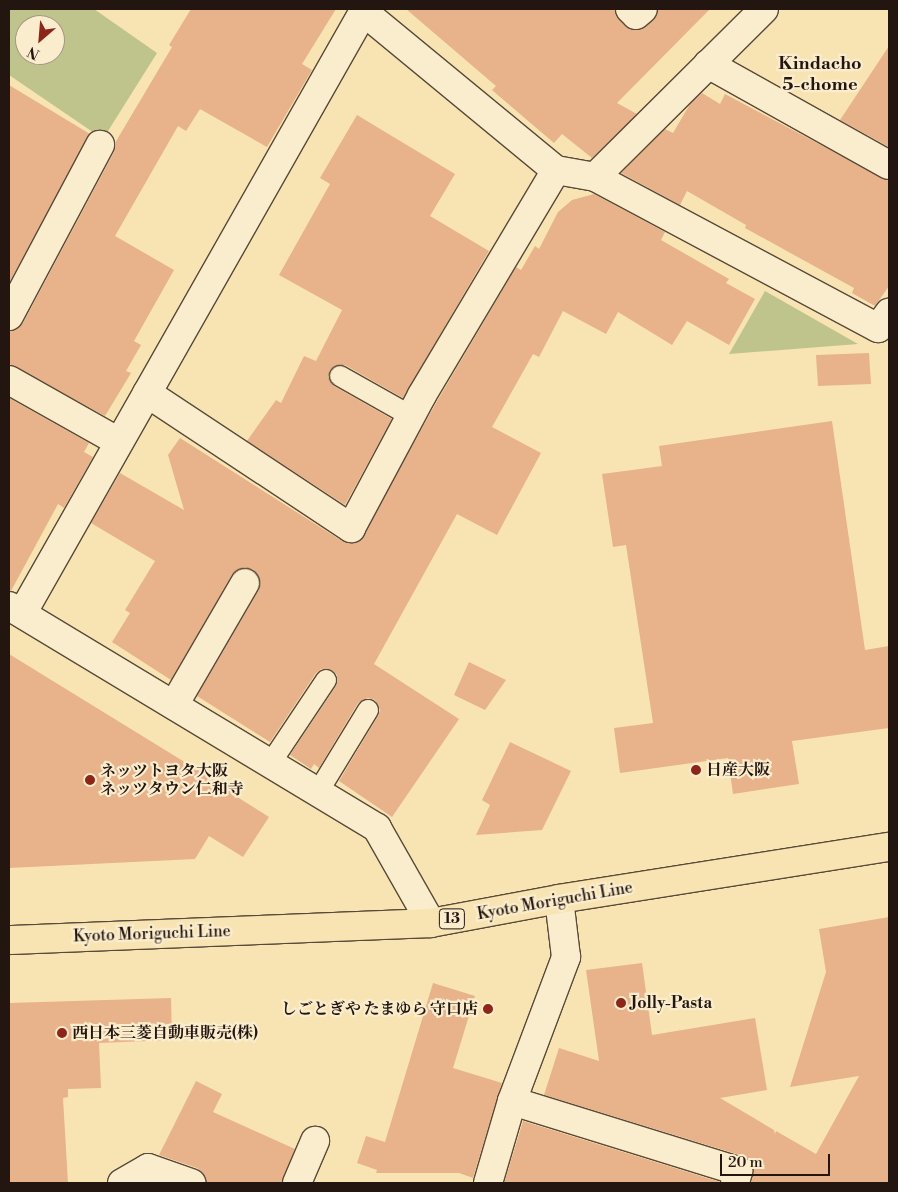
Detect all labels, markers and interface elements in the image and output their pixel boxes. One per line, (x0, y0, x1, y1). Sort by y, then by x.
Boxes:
north arrow (15, 15, 65, 65)
text: N (25, 42, 43, 63)
district label: Kindacho 5-chome (778, 54, 862, 96)
place label: 日産大阪 (706, 760, 770, 780)
place label: ネッツトヨタ大阪 ネッツタウン仁和寺 (100, 761, 244, 799)
marker: 日産大阪 (690, 764, 702, 776)
marker: ネッツトヨタ大阪 ネッツタウン仁和寺 (84, 774, 96, 786)
street label: Kyoto Moriguchi Line (476, 878, 634, 924)
road number: 13 (438, 906, 466, 932)
street label: Kyoto Moriguchi Line (73, 922, 231, 946)
place label: Jolly-Pasta (631, 993, 712, 1013)
marker: Jolly-Pasta (615, 997, 627, 1009)
place label: しごとぎや たまゆら 守口店 (281, 999, 478, 1019)
marker: しごとぎや たまゆら 守口店 (482, 1003, 494, 1015)
place label: 西日本三菱自動車販売(株) (72, 1023, 258, 1043)
marker: 西日本三菱自動車販売(株) (56, 1027, 68, 1039)
scale bar (723, 1144, 833, 1176)
text: 20 m (728, 1153, 763, 1172)

